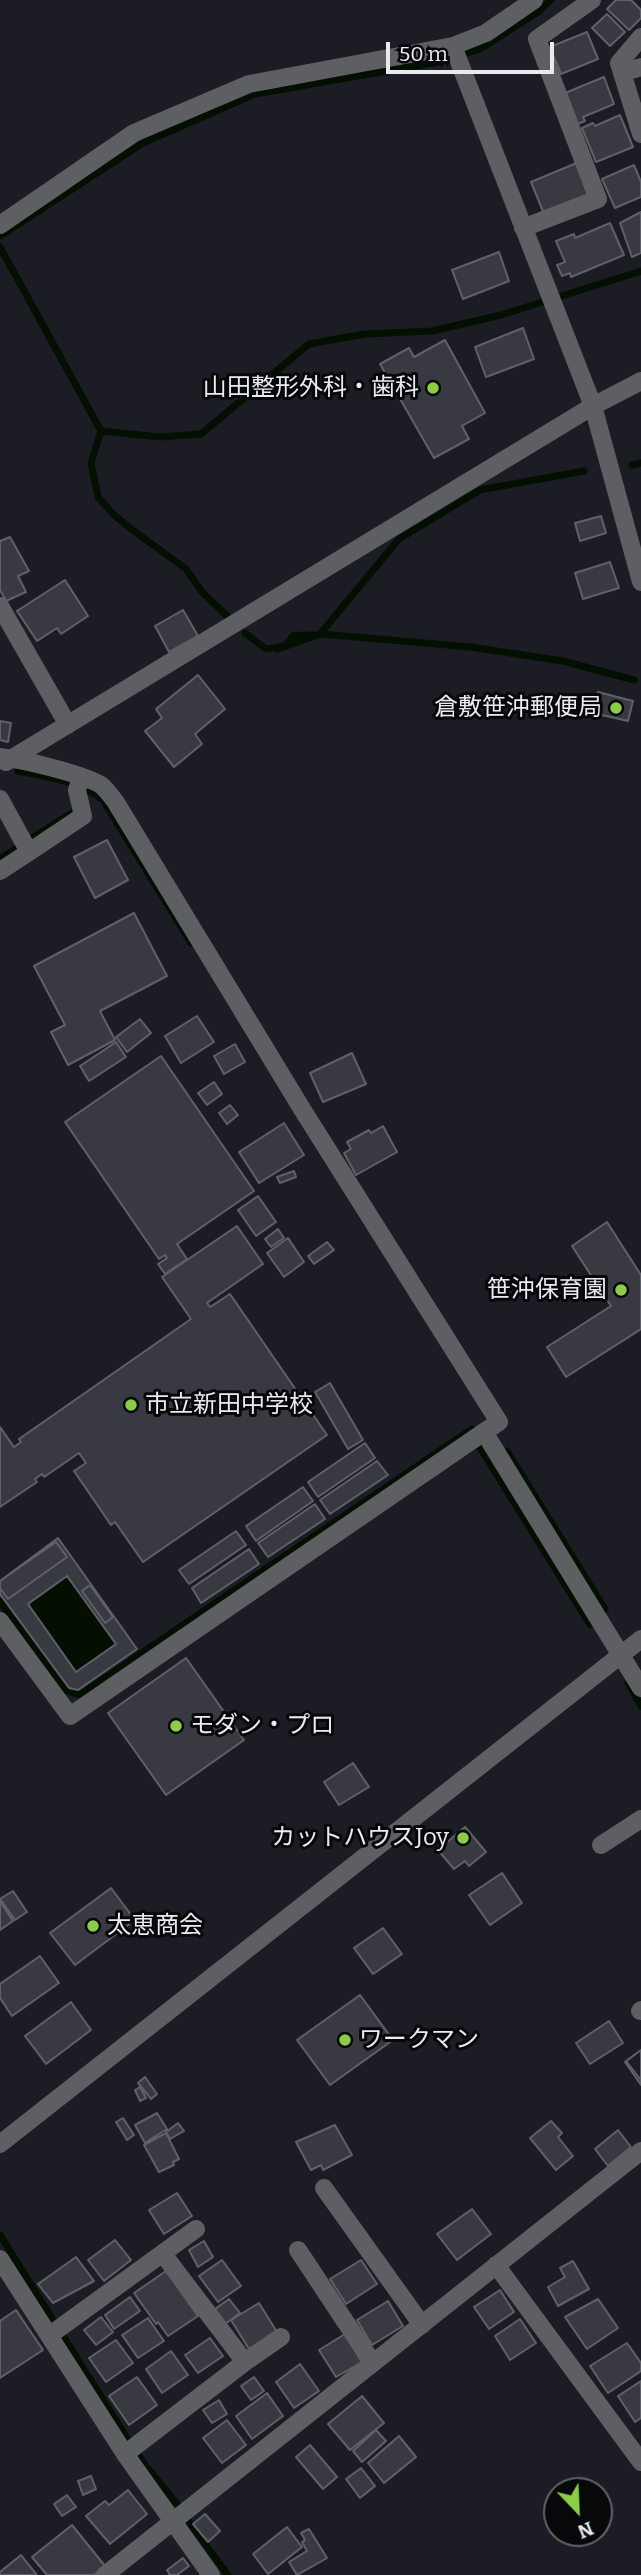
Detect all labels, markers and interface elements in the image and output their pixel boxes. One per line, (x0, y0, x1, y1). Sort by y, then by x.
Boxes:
scale bar (389, 28, 557, 72)
text: 50 m (399, 41, 448, 67)
place label: 山田整形外科・歯科 (203, 374, 419, 402)
marker: 山田整形外科・歯科 (425, 380, 441, 396)
place label: 倉敷笹沖郵便局 (434, 694, 602, 722)
marker: 倉敷笹沖郵便局 (608, 700, 624, 716)
place label: 笹沖保育園 (487, 1276, 607, 1304)
marker: 笹沖保育園 (613, 1282, 629, 1298)
place label: 市立新田中学校 (145, 1391, 313, 1419)
marker: 市立新田中学校 (123, 1397, 139, 1413)
place label: モダン・プロ (190, 1712, 334, 1740)
marker: モダン・プロ (168, 1718, 184, 1734)
place label: カットハウスJoy (271, 1824, 449, 1852)
marker: カットハウスJoy (455, 1830, 471, 1846)
place label: 太恵商会 (107, 1912, 203, 1940)
marker: 太恵商会 (85, 1918, 101, 1934)
place label: ワークマン (359, 2026, 479, 2054)
marker: ワークマン (337, 2032, 353, 2048)
north arrow (543, 2477, 613, 2547)
text: N (574, 2516, 597, 2543)

